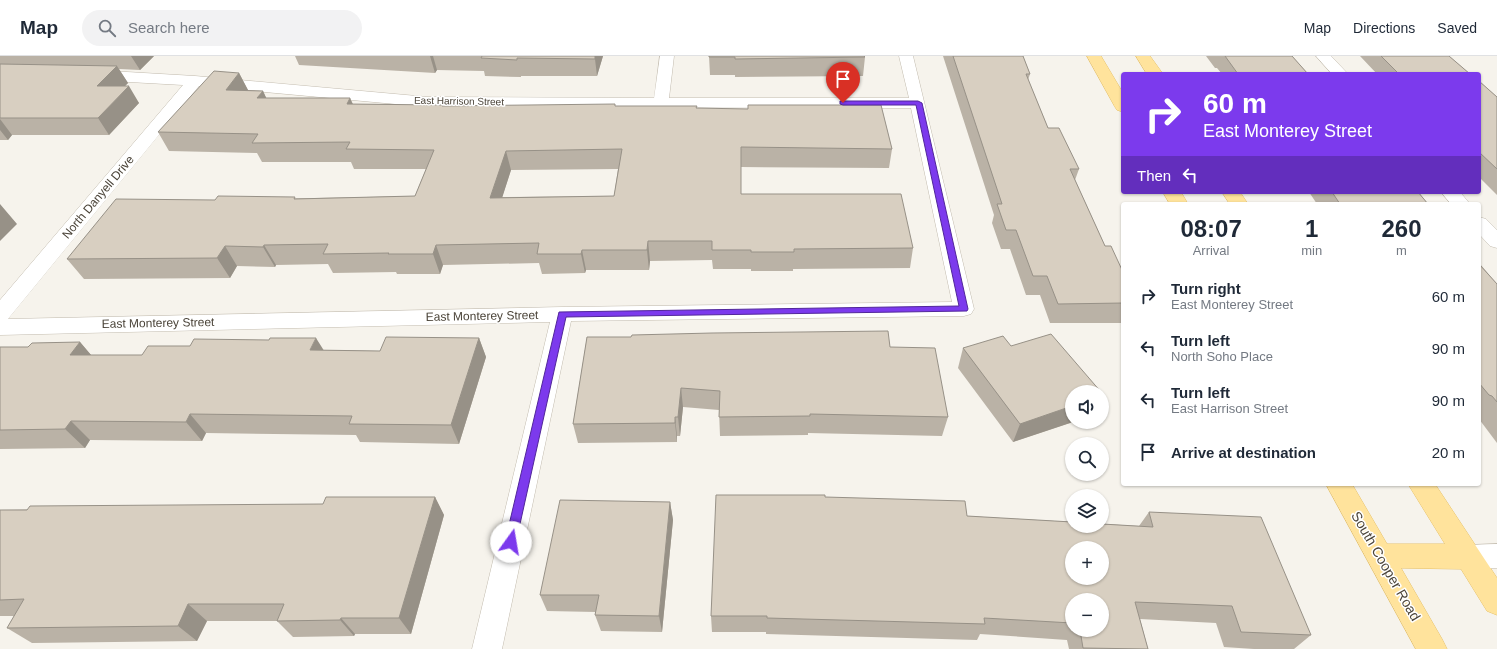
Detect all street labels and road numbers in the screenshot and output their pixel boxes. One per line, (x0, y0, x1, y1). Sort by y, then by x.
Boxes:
street label: East Harrison Street (414, 95, 504, 107)
street label: North Danyell Drive (59, 152, 137, 241)
street label: East Monterey Street (426, 308, 539, 324)
street label: East Monterey Street (102, 315, 215, 331)
street label: South Cooper Road (1348, 508, 1424, 624)

